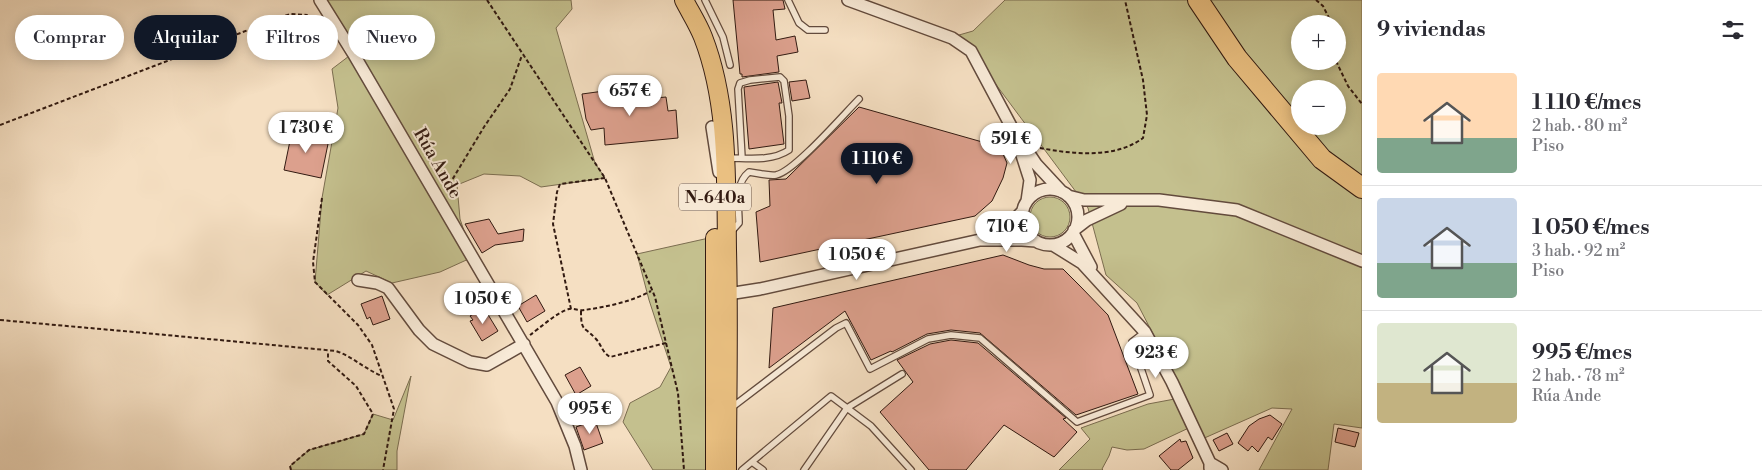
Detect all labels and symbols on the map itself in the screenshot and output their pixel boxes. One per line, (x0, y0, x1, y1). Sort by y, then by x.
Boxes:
pin: 657 € (595, 74, 665, 117)
pin: 1 730 € (260, 112, 352, 154)
pin: 591 € (976, 122, 1046, 165)
street label: Rúa Ande (408, 124, 467, 203)
pin: 1 110 € (831, 142, 923, 185)
road number: N-640a (679, 183, 751, 210)
pin: 710 € (972, 210, 1042, 253)
pin: 1 050 € (811, 238, 903, 281)
pin: 1 050 € (437, 282, 529, 325)
pin: 923 € (1121, 336, 1191, 379)
pin: 995 € (555, 392, 625, 435)

